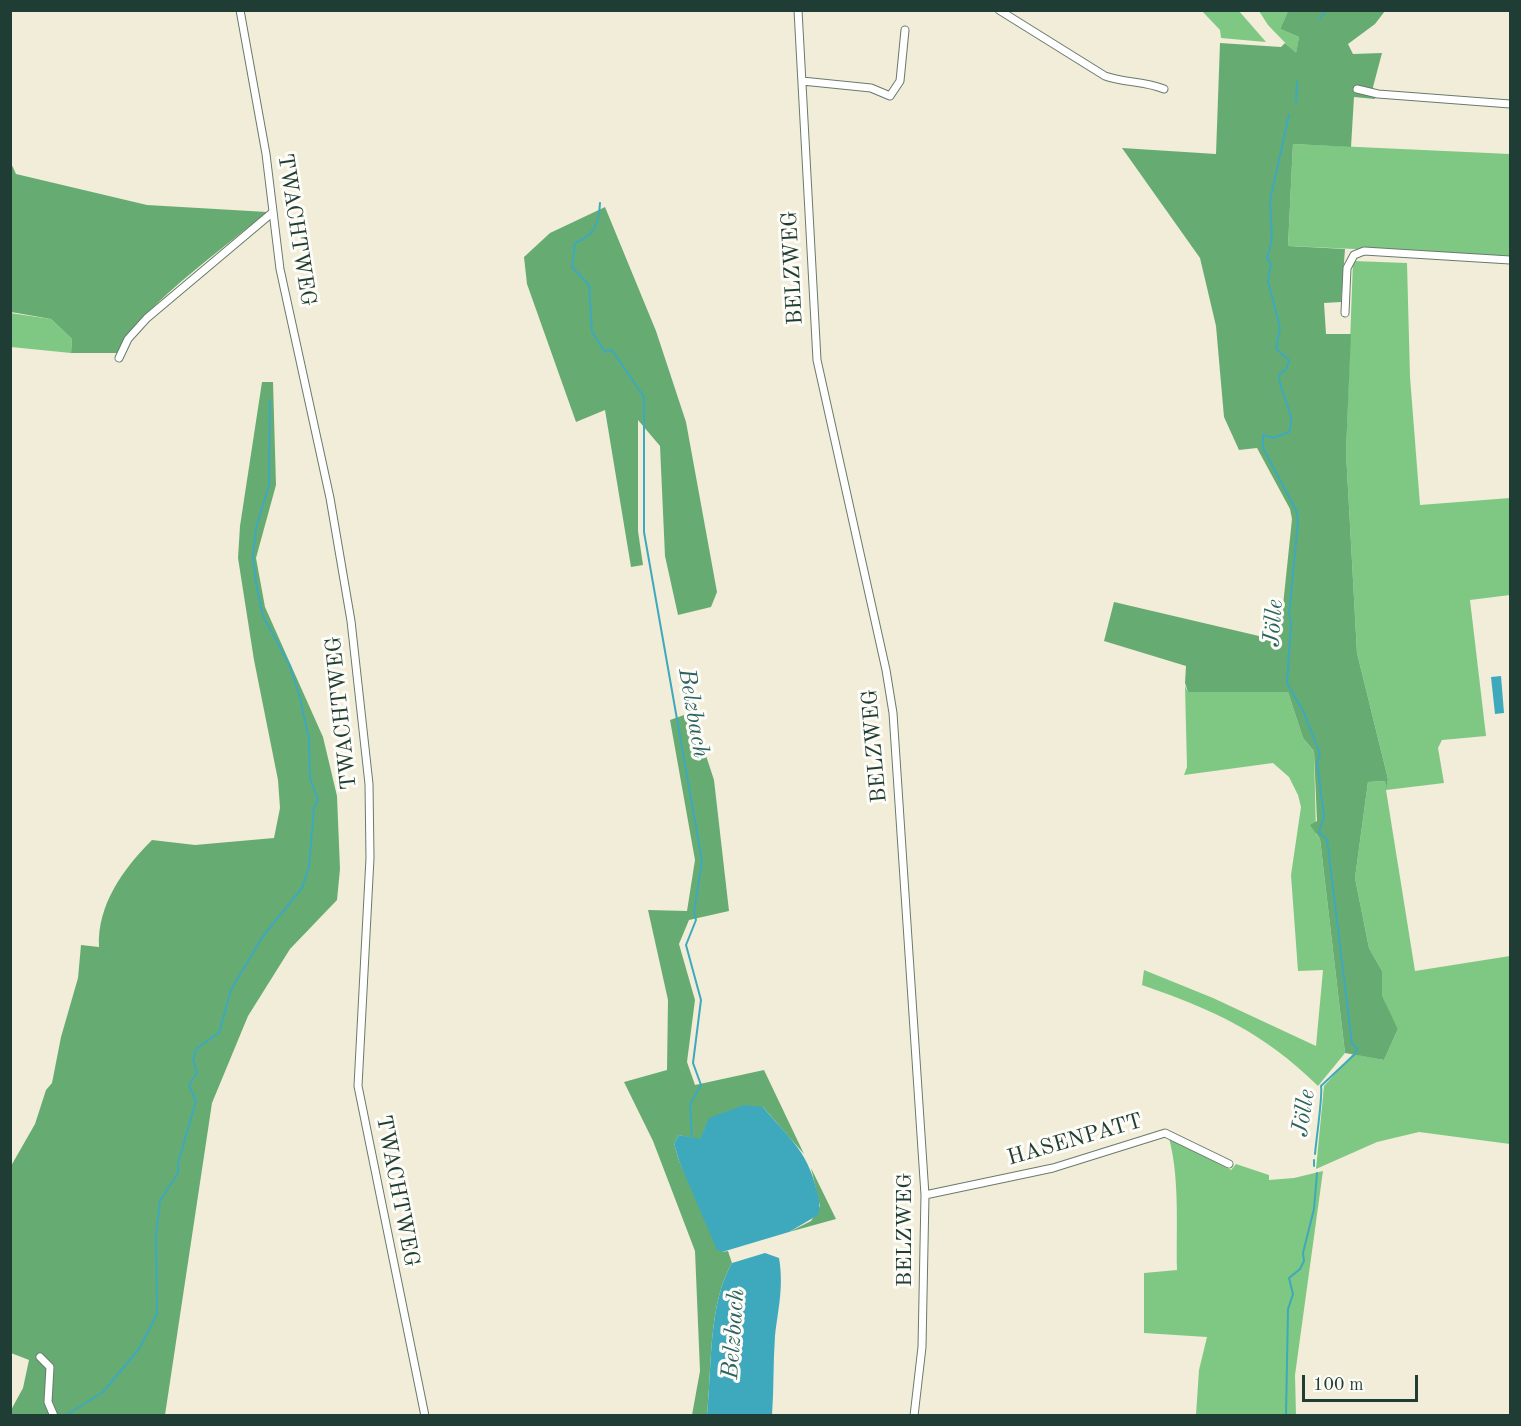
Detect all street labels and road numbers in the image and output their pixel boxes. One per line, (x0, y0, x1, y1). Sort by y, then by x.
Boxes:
street label: TWACHTWEG (271, 152, 321, 308)
street label: BELZWEG (777, 210, 809, 326)
street label: TWACHTWEG (321, 635, 363, 791)
street label: BELZWEG (857, 688, 893, 804)
street label: HASENPATT (1004, 1108, 1146, 1172)
street label: TWACHTWEG (369, 1113, 425, 1269)
street label: BELZWEG (892, 1173, 918, 1287)

